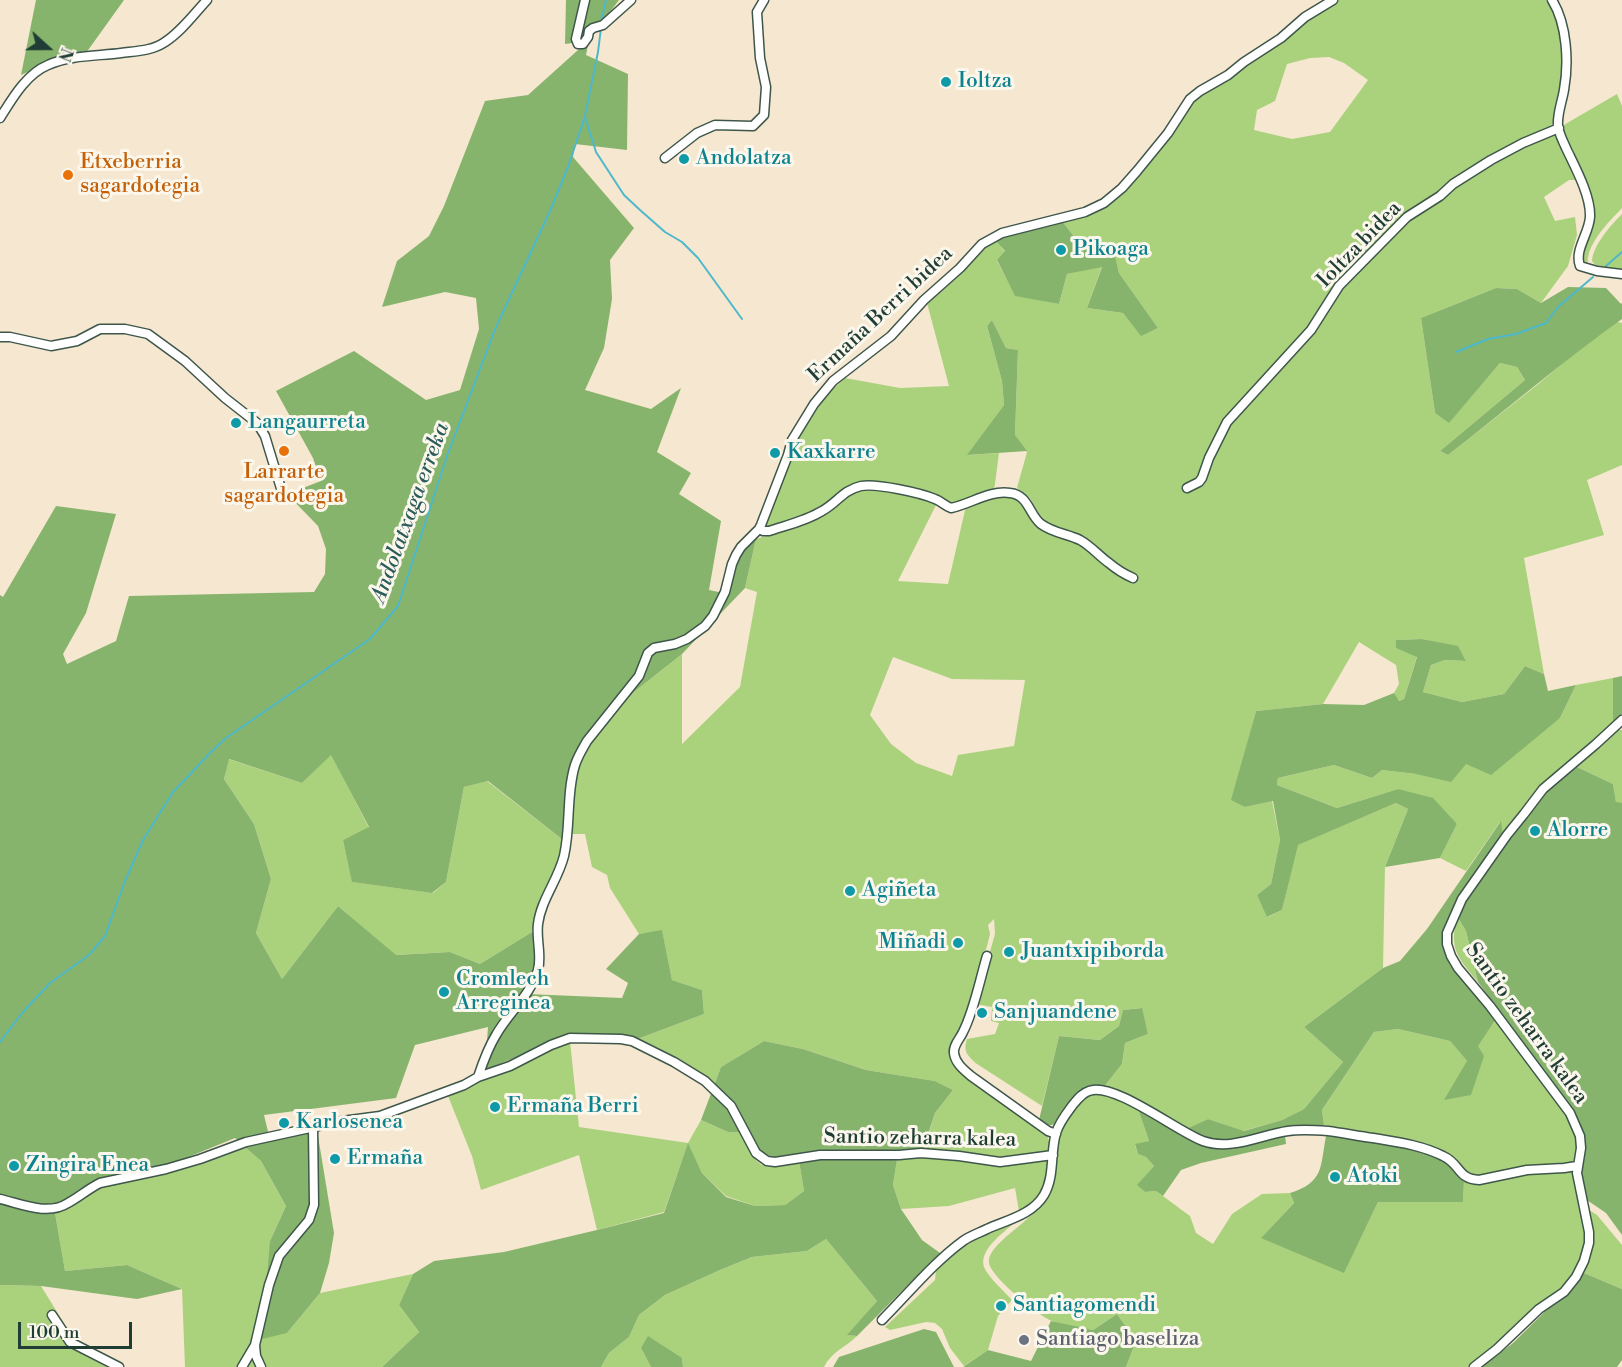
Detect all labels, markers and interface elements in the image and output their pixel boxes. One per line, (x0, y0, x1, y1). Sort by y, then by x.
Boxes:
north arrow (18, 18, 78, 78)
text: N (53, 45, 76, 64)
place label: Ioltza (958, 69, 1012, 95)
marker: Ioltza (939, 75, 953, 89)
place label: Andolatza (696, 146, 792, 172)
place label: Etxeberria sagardotegia (80, 150, 200, 200)
marker: Andolatza (677, 152, 691, 166)
marker: Etxeberria sagardotegia (61, 168, 75, 182)
street label: Ioltza bidea (1313, 197, 1407, 293)
place label: Pikoaga (1073, 237, 1149, 263)
street label: Ermaña Berri bidea (804, 242, 958, 388)
marker: Pikoaga (1054, 243, 1068, 257)
place label: Langaurreta (248, 410, 366, 436)
marker: Langaurreta (229, 416, 243, 430)
water label: Andolatxaga erreka (366, 420, 456, 606)
place label: Kaxkarre (787, 440, 876, 466)
marker: Larrarte sagardotegia (277, 444, 291, 458)
marker: Kaxkarre (768, 446, 782, 460)
place label: Larrarte sagardotegia (224, 460, 344, 510)
place label: Alorre (1547, 818, 1608, 844)
marker: Alorre (1528, 824, 1542, 838)
place label: Agiñeta (862, 878, 936, 904)
marker: Agiñeta (843, 884, 857, 898)
place label: Miñadi (879, 930, 946, 956)
marker: Miñadi (951, 936, 965, 950)
place label: Juantxipiborda (1021, 939, 1164, 965)
street label: Santio zeharra kalea (1459, 939, 1593, 1109)
marker: Juantxipiborda (1002, 945, 1016, 959)
place label: Cromlech Arreginea (456, 967, 551, 1017)
marker: Cromlech Arreginea (437, 985, 451, 999)
place label: Sanjuandene (994, 1000, 1117, 1026)
marker: Sanjuandene (975, 1006, 989, 1020)
place label: Ermaña Berri (507, 1094, 639, 1120)
marker: Ermaña Berri (488, 1100, 502, 1114)
place label: Karlosenea (296, 1110, 403, 1136)
marker: Karlosenea (277, 1116, 291, 1130)
street label: Santio zeharra kalea (823, 1125, 1017, 1153)
place label: Ermaña (347, 1146, 423, 1172)
marker: Ermaña (328, 1152, 342, 1166)
place label: Zingira Enea (26, 1153, 149, 1179)
marker: Zingira Enea (7, 1159, 21, 1173)
place label: Atoki (1347, 1164, 1398, 1190)
marker: Atoki (1328, 1170, 1342, 1184)
place label: Santiagomendi (1013, 1293, 1156, 1319)
marker: Santiagomendi (994, 1299, 1008, 1313)
scale bar (21, 1310, 135, 1348)
text: 100 m (29, 1321, 80, 1344)
place label: Santiago baseliza (1036, 1327, 1199, 1353)
marker: Santiago baseliza (1017, 1333, 1031, 1347)

